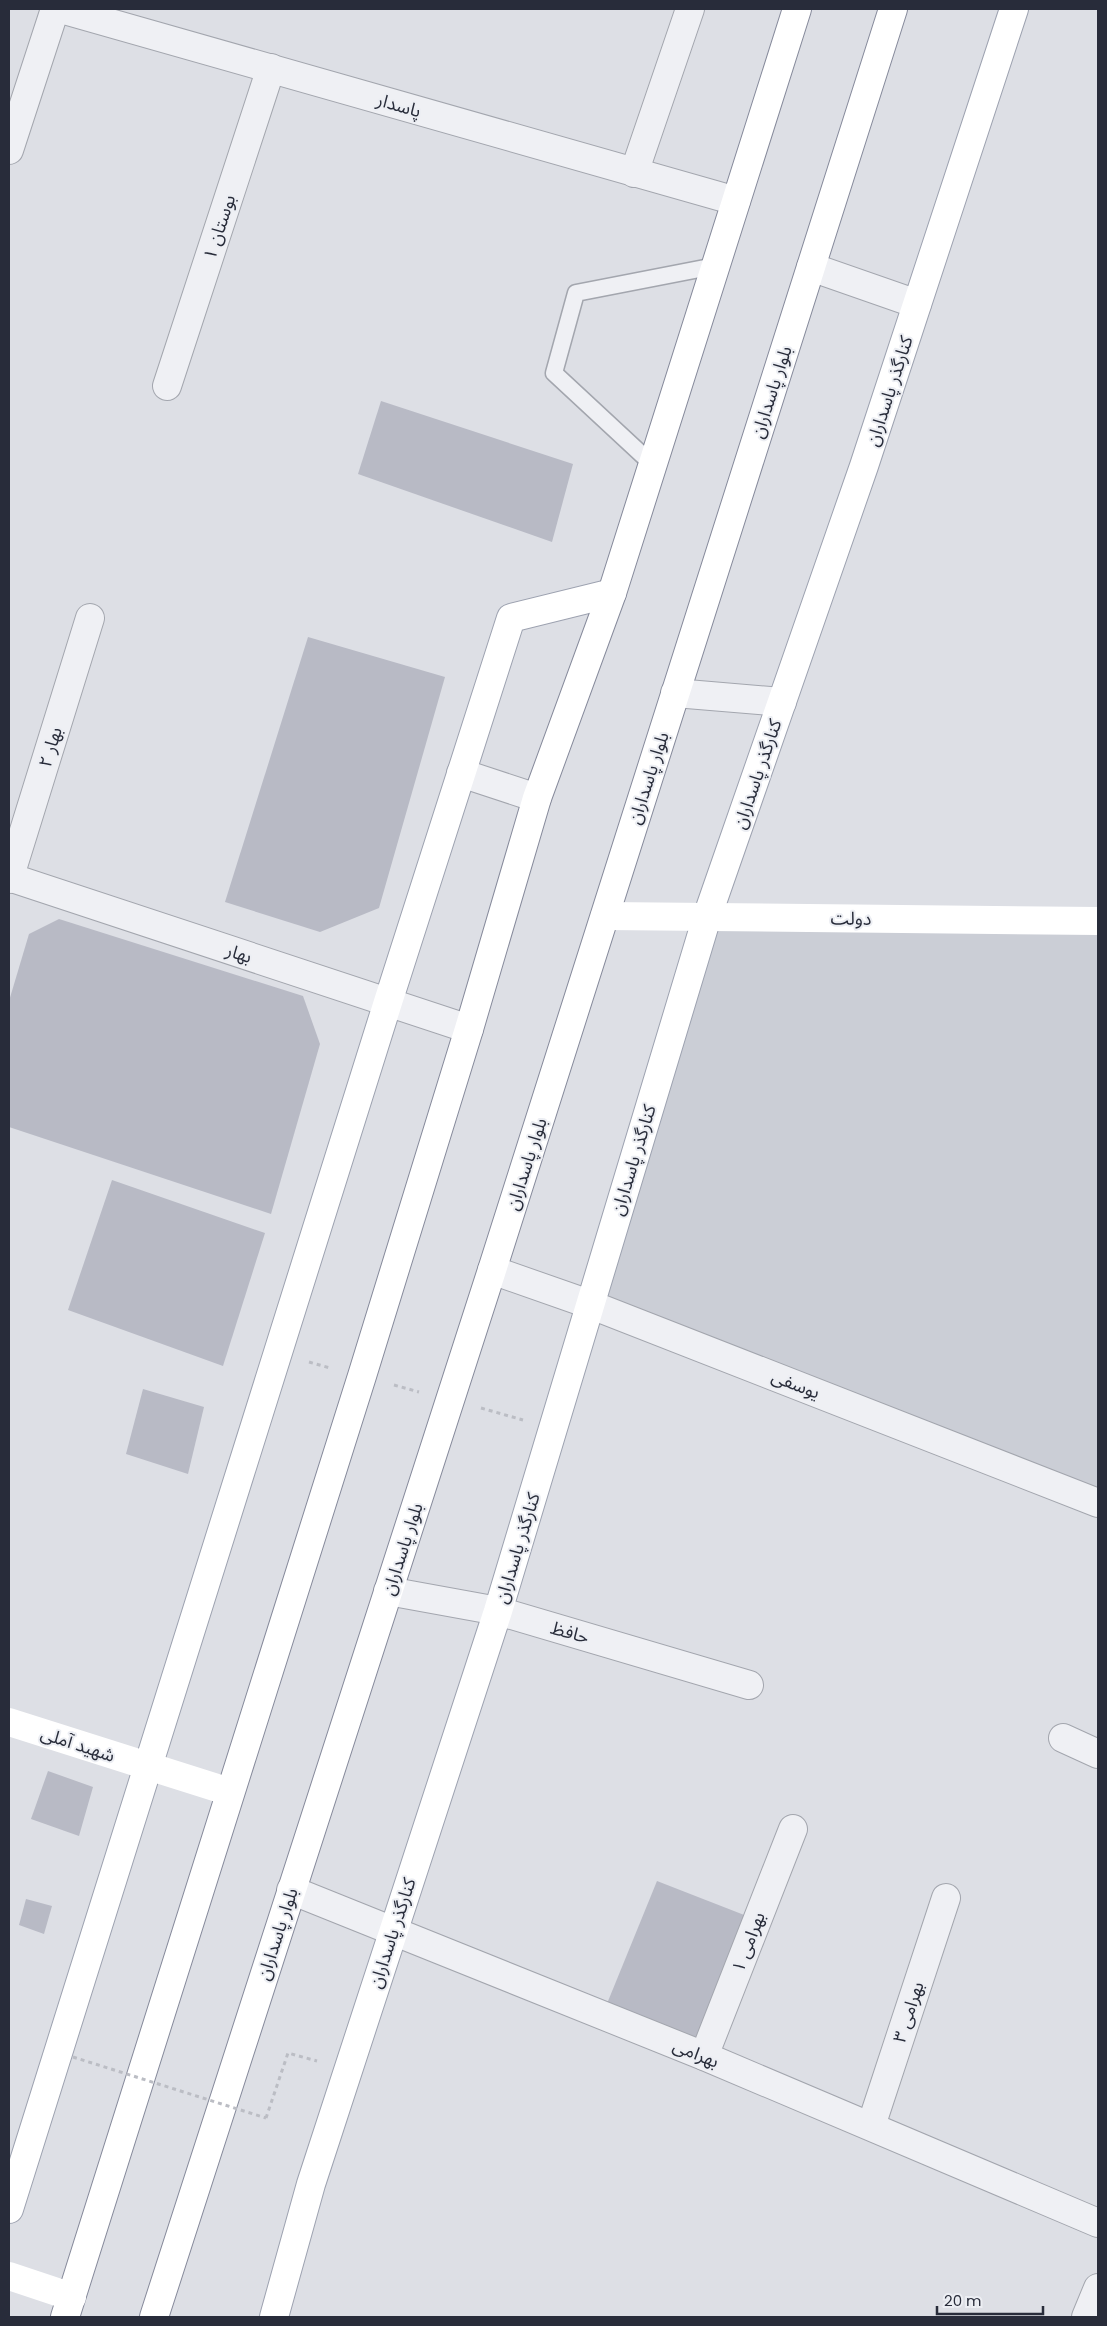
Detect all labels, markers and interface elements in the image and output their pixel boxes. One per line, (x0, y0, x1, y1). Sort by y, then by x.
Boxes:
street label: پاسدار (373, 86, 424, 123)
street label: بوستان ۱ (197, 191, 241, 263)
street label: کنارگذر پاسداران (859, 332, 919, 449)
street label: بلوار پاسداران (744, 343, 798, 441)
street label: کنارگذر پاسداران (727, 715, 788, 832)
street label: بهار ۲ (32, 724, 68, 770)
street label: بلوار پاسداران (621, 729, 675, 827)
street label: دولت (830, 905, 872, 931)
street label: بهار (222, 937, 255, 969)
street label: کنارگذر پاسداران (604, 1101, 662, 1218)
street label: بلوار پاسداران (499, 1115, 553, 1213)
street label: یوسفی (768, 1363, 824, 1405)
street label: کنارگذر پاسداران (488, 1489, 546, 1606)
street label: بلوار پاسداران (375, 1500, 429, 1598)
street label: حافظ (548, 1615, 592, 1649)
street label: شهید آملی (38, 1720, 118, 1768)
street label: کنارگذر پاسداران (362, 1874, 422, 1991)
street label: بلوار پاسداران (250, 1885, 304, 1983)
street label: بهرامی ۱ (725, 1908, 771, 1976)
street label: بهرامی ۳ (886, 1978, 930, 2046)
street label: بهرامی (669, 2032, 723, 2074)
scale bar (937, 2284, 1043, 2316)
text: 20 m (944, 2290, 982, 2311)

